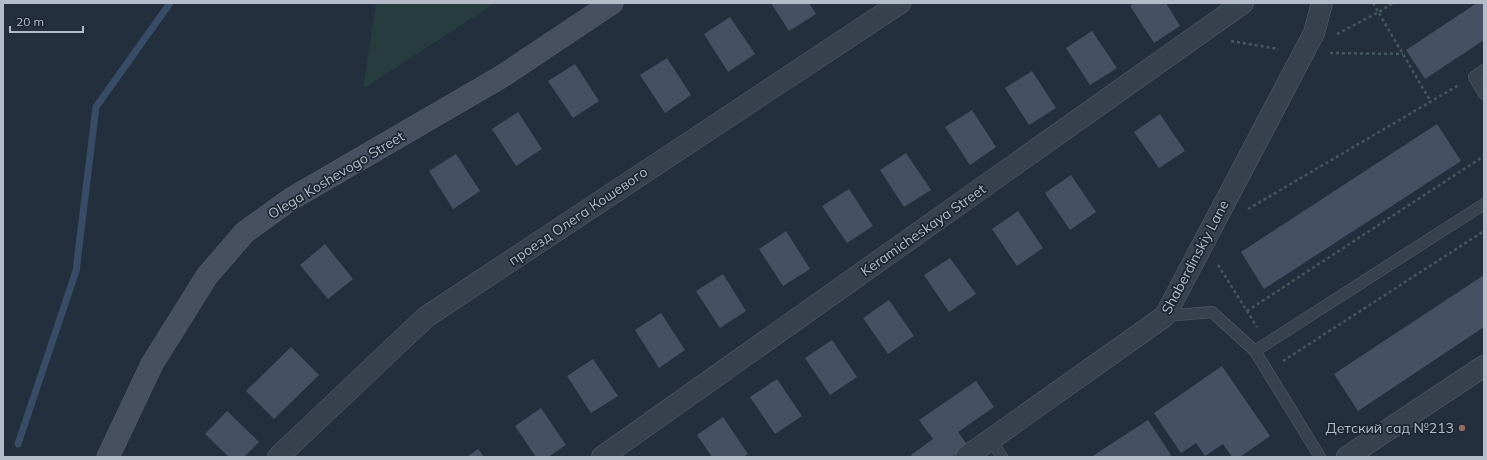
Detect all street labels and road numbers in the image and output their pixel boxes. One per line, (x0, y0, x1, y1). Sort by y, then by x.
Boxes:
street label: Olega Koshevogo Street (265, 127, 407, 223)
street label: проезд Олега Кошевого (505, 163, 651, 269)
street label: Keramicheskaya Street (857, 180, 989, 280)
street label: Shaberdinskiy Lane (1157, 197, 1233, 317)

